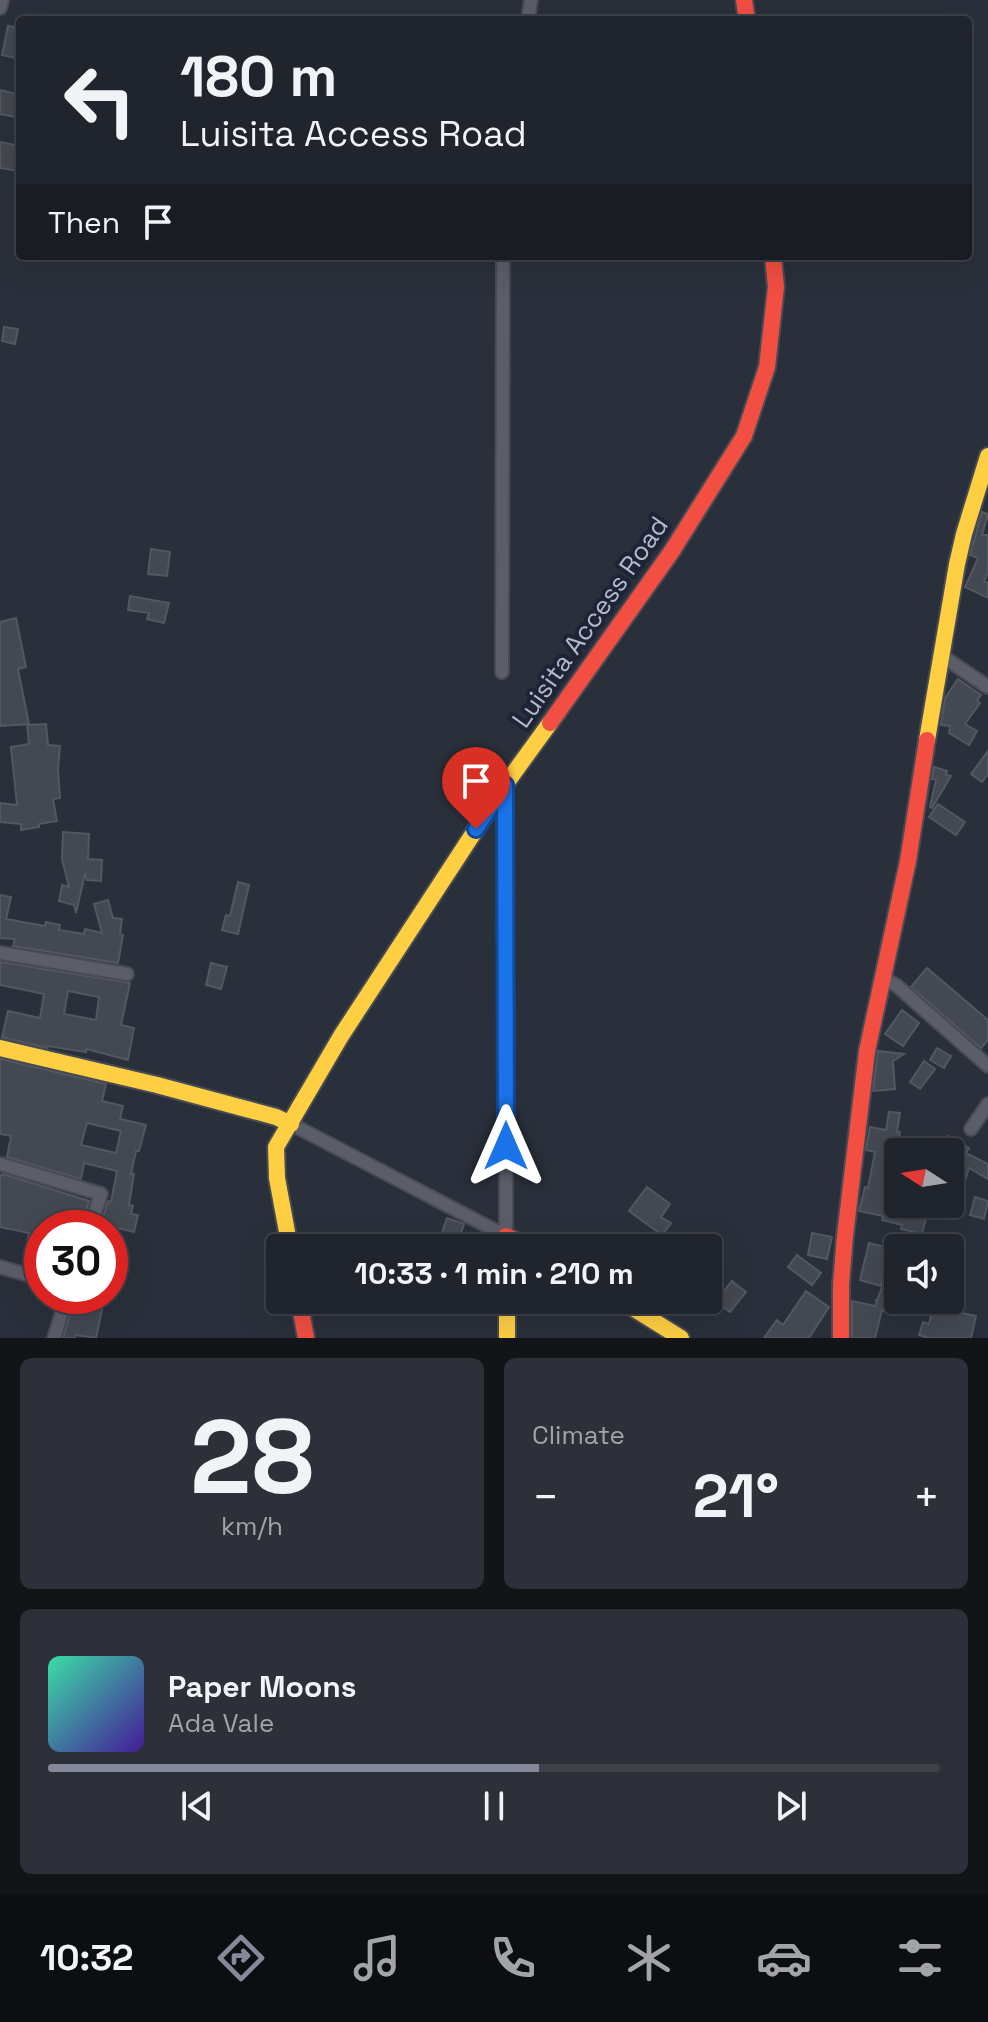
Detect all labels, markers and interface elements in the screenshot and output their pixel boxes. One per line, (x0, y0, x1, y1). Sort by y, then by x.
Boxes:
text: 180 m (180, 41, 337, 112)
icon: left (48, 48, 152, 152)
text: Luisita Access Road (180, 111, 527, 157)
icon: arrive (136, 200, 180, 244)
text: Then (48, 203, 120, 242)
street label: Luisita Access Road (504, 510, 676, 734)
pin (442, 747, 510, 829)
icon: arrive (454, 759, 498, 803)
position arrow (464, 1104, 548, 1188)
north arrow (884, 1138, 964, 1218)
map controls (884, 1138, 964, 1314)
speed limit sign: 30 (24, 1210, 128, 1314)
button: sound (884, 1234, 964, 1314)
text: 10:33 · 1 min · 210 m (354, 1254, 634, 1293)
text: 28 (190, 1391, 314, 1523)
text: Climate (532, 1418, 625, 1452)
text: 21° (693, 1458, 779, 1535)
text: − (532, 1469, 559, 1525)
text: + (913, 1469, 940, 1525)
text: km/h (221, 1509, 283, 1543)
text: Paper Moons (168, 1667, 357, 1706)
text: Ada Vale (168, 1706, 274, 1740)
icon: previous (175, 1784, 219, 1828)
icon: pause (472, 1784, 516, 1828)
icon: next (769, 1784, 813, 1828)
icon: directions (213, 1930, 269, 1986)
icon: music (349, 1930, 405, 1986)
icon: phone (485, 1930, 541, 1986)
icon: climate (621, 1930, 677, 1986)
icon: car (756, 1930, 812, 1986)
icon: filters (892, 1930, 948, 1986)
text: 10:32 (40, 1935, 133, 1981)

